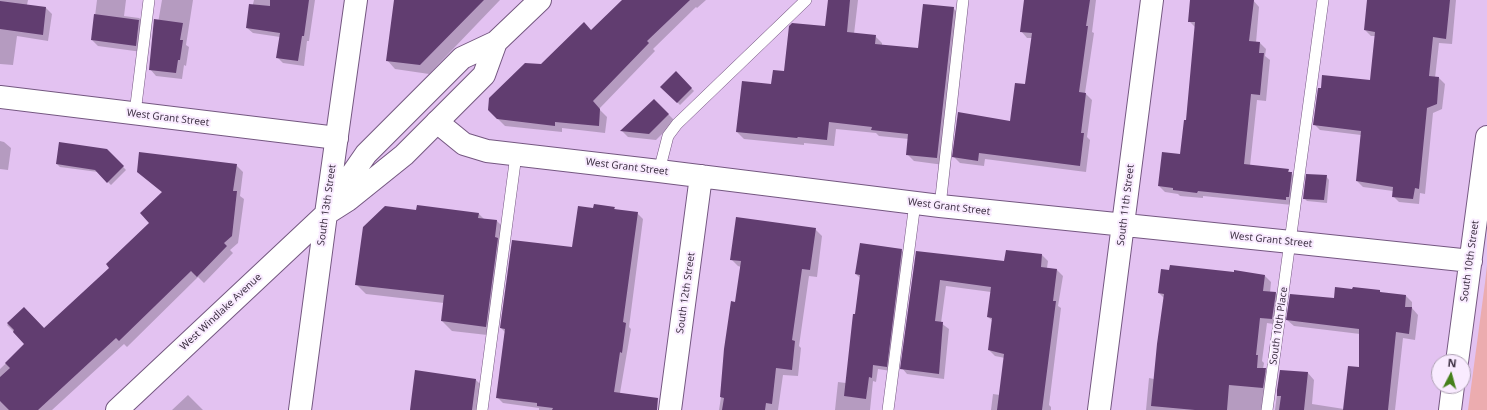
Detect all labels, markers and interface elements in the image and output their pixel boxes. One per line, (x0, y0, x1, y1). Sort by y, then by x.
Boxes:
street label: West Grant Street (126, 107, 210, 129)
street label: West Grant Street (585, 156, 669, 178)
street label: South 13th Street (315, 164, 339, 246)
street label: South 11th Street (1115, 164, 1137, 246)
street label: West Grant Street (907, 196, 991, 218)
street label: South 10th Street (1458, 220, 1482, 302)
street label: West Grant Street (1229, 230, 1313, 250)
street label: South 12th Street (674, 252, 698, 334)
street label: West Windlake Avenue (178, 271, 264, 353)
street label: South 10th Place (1268, 286, 1290, 366)
north arrow (1431, 354, 1471, 394)
text: N (1447, 355, 1457, 370)

